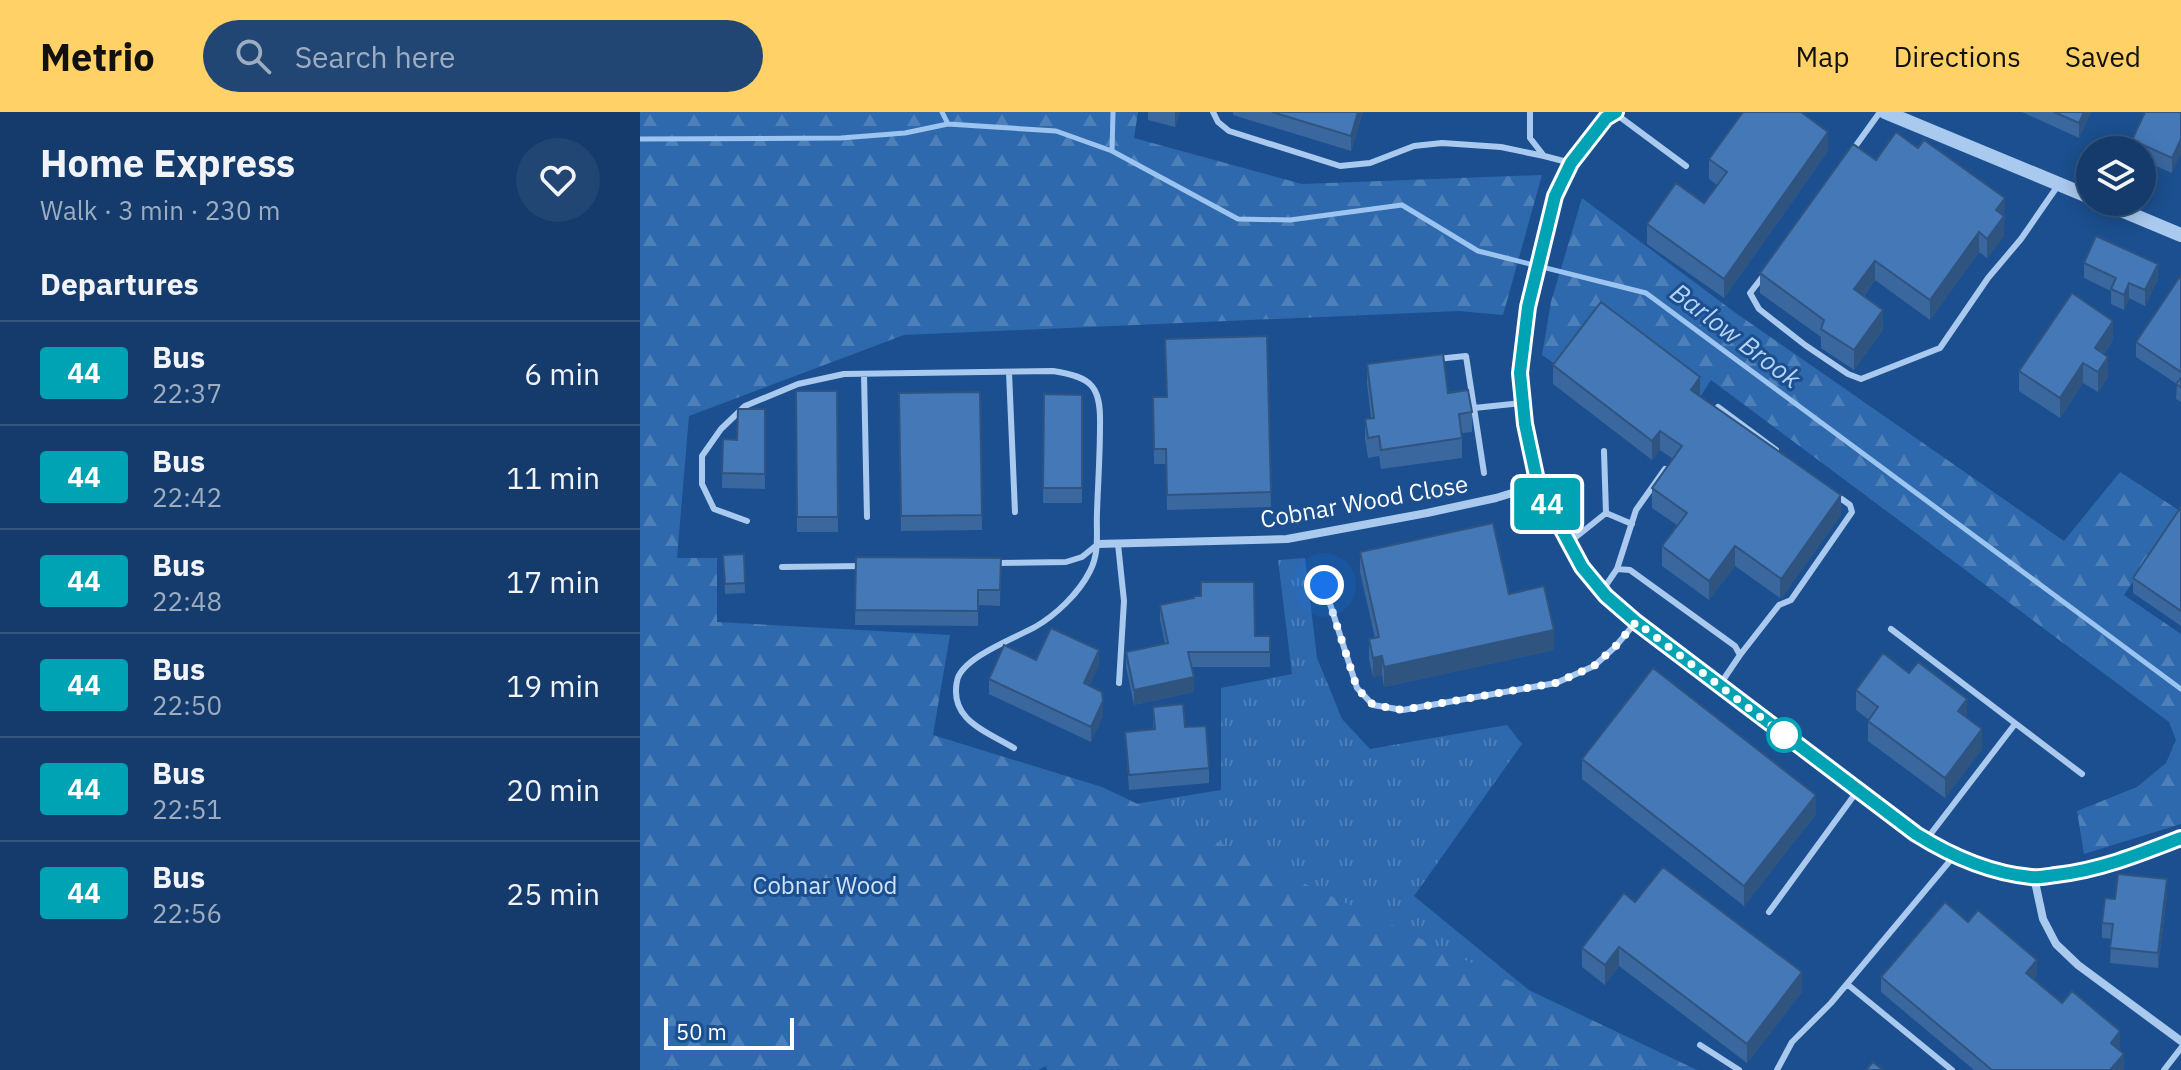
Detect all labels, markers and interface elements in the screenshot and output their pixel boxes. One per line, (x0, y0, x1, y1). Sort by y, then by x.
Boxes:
search box (203, 20, 763, 92)
text: Metrio (40, 32, 155, 81)
icon: search (231, 34, 275, 78)
text: Search here (295, 37, 456, 76)
text: Map (1795, 38, 1849, 75)
text: Directions (1893, 38, 2021, 75)
text: Saved (2065, 38, 2141, 75)
map controls (2076, 136, 2156, 216)
button: layers (2076, 136, 2156, 216)
text: Home Express (40, 138, 295, 187)
button: heart (516, 138, 600, 222)
text: Walk · 3 min · 230 m (40, 193, 280, 227)
text: Departures (40, 264, 199, 303)
water label: Barlow Brook (1664, 275, 1808, 395)
text: Bus (152, 337, 205, 376)
text: 44 (67, 354, 101, 391)
text: 6 min (524, 354, 600, 393)
text: 22:37 (152, 376, 222, 410)
text: Bus (152, 441, 205, 480)
text: 44 (67, 458, 101, 495)
text: 11 min (506, 458, 600, 497)
street label: Cobnar Wood Close (1258, 467, 1470, 535)
line badge: 44 (1511, 478, 1583, 530)
text: 22:42 (152, 480, 222, 514)
text: 44 (1530, 485, 1564, 522)
text: Bus (152, 545, 205, 584)
text: 44 (67, 562, 101, 599)
text: 17 min (506, 562, 600, 601)
your location (1304, 565, 1344, 605)
text: 22:48 (152, 584, 222, 618)
text: Bus (152, 649, 205, 688)
text: 44 (67, 666, 101, 703)
text: 19 min (506, 666, 600, 705)
text: 22:50 (152, 688, 222, 722)
unlabelled marker (1767, 718, 1801, 752)
text: Bus (152, 753, 205, 792)
text: 44 (67, 770, 101, 807)
text: 20 min (506, 770, 600, 809)
text: 22:51 (152, 792, 222, 826)
text: Bus (152, 857, 205, 896)
park label: Cobnar Wood (752, 869, 898, 901)
text: 44 (67, 874, 101, 911)
text: 25 min (506, 874, 600, 913)
text: 22:56 (152, 896, 222, 930)
scale bar (664, 1014, 794, 1050)
text: 50 m (676, 1017, 727, 1046)

